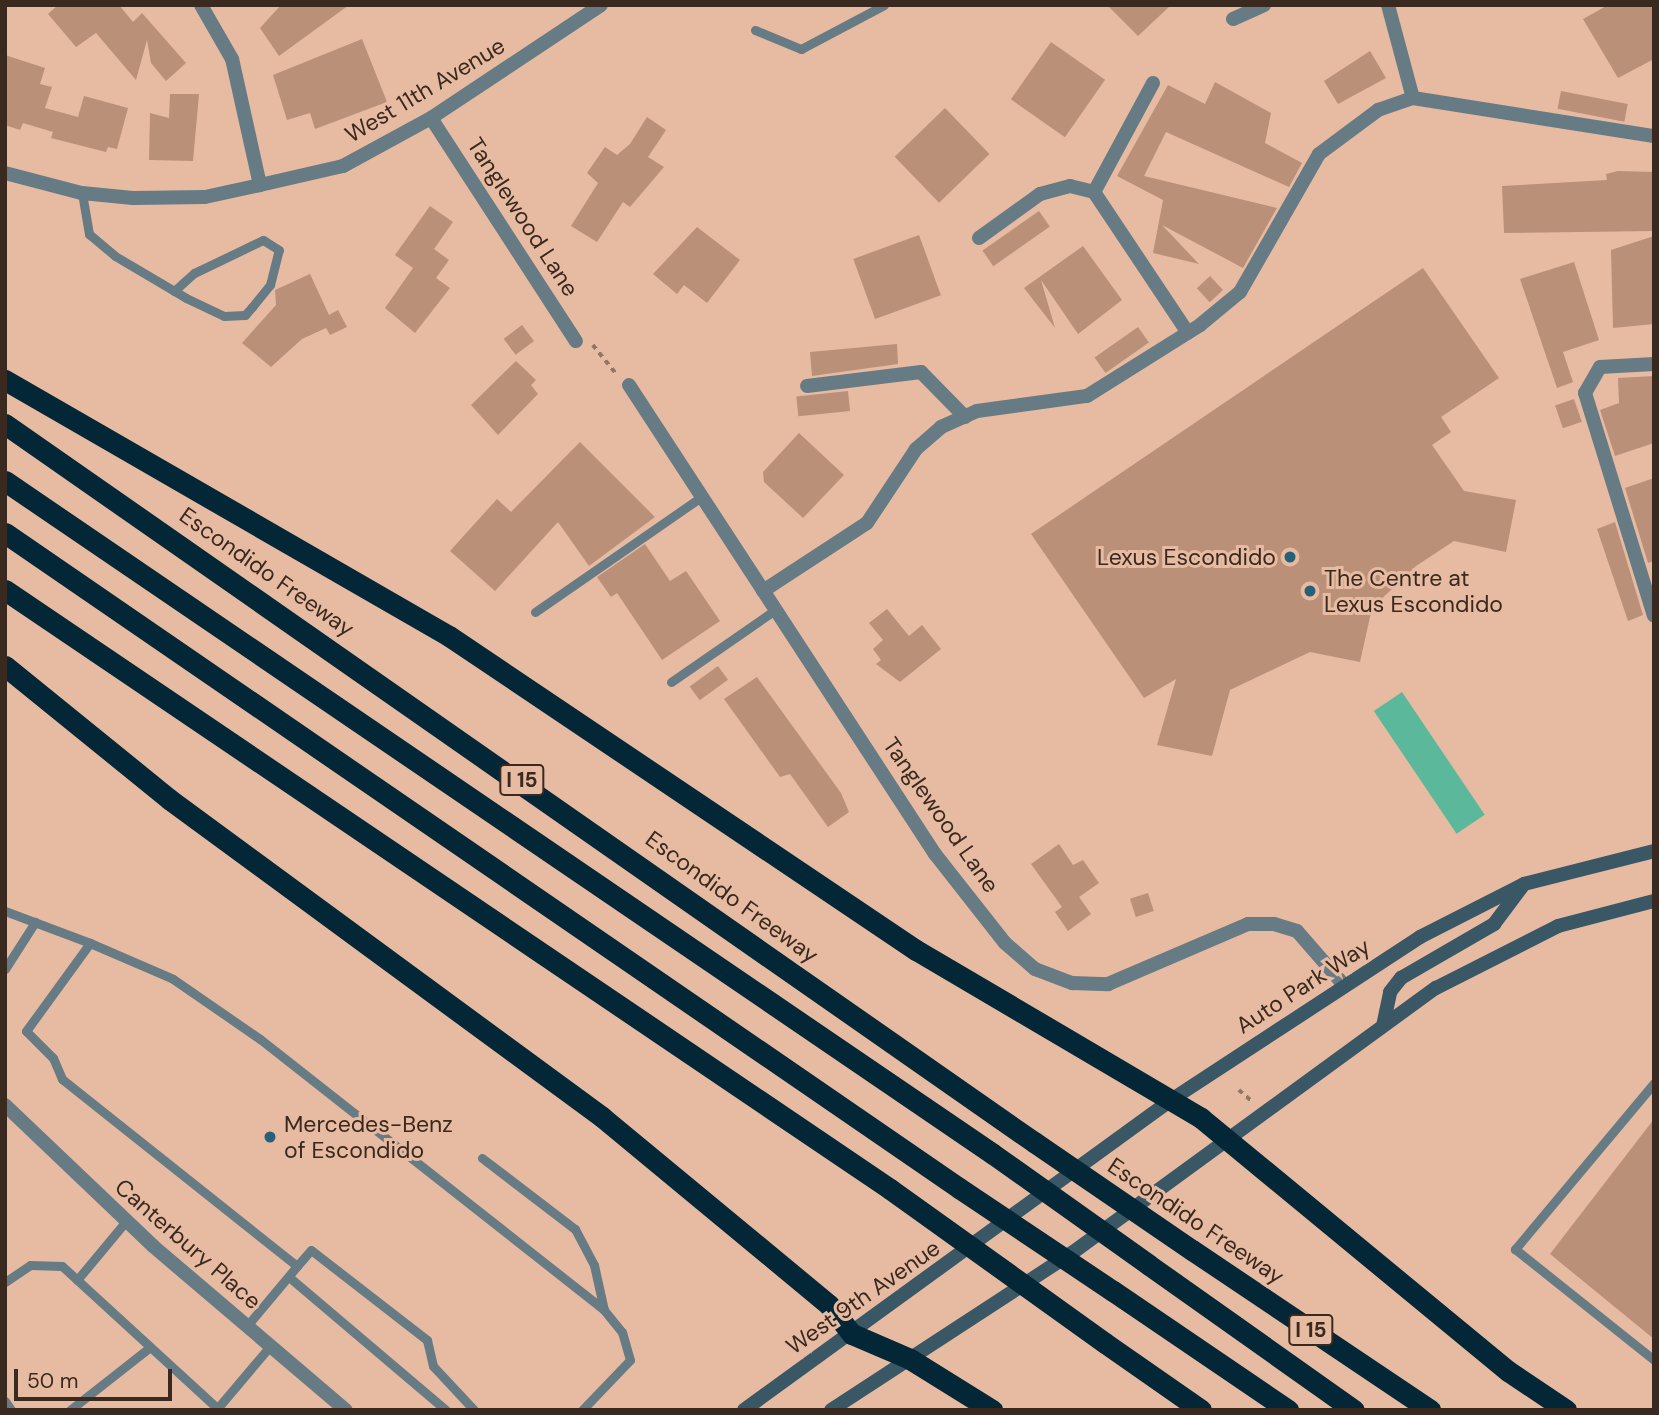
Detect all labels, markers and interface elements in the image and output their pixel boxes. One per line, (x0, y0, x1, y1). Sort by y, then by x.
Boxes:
street label: West 11th Avenue (340, 32, 510, 148)
street label: Tanglewood Lane (462, 133, 584, 301)
street label: Escondido Freeway (174, 501, 360, 643)
place label: Lexus Escondido (1097, 543, 1276, 571)
marker: Lexus Escondido (1282, 549, 1298, 565)
place label: The Centre at Lexus Escondido (1324, 564, 1503, 618)
marker: The Centre at Lexus Escondido (1302, 583, 1318, 599)
street label: Tanglewood Lane (877, 732, 1005, 898)
road number: I 15 (499, 762, 545, 798)
street label: Escondido Freeway (640, 825, 824, 969)
street label: Auto Park Way (1231, 932, 1375, 1040)
place label: Mercedes-Benz of Escondido (284, 1110, 453, 1164)
marker: Mercedes-Benz of Escondido (262, 1129, 278, 1145)
street label: Escondido Freeway (1103, 1152, 1289, 1290)
street label: Canterbury Place (109, 1173, 267, 1315)
street label: West 9th Avenue (781, 1234, 945, 1360)
road number: I 15 (1288, 1312, 1334, 1348)
scale bar (18, 1356, 175, 1400)
text: 50 m (27, 1367, 78, 1395)

